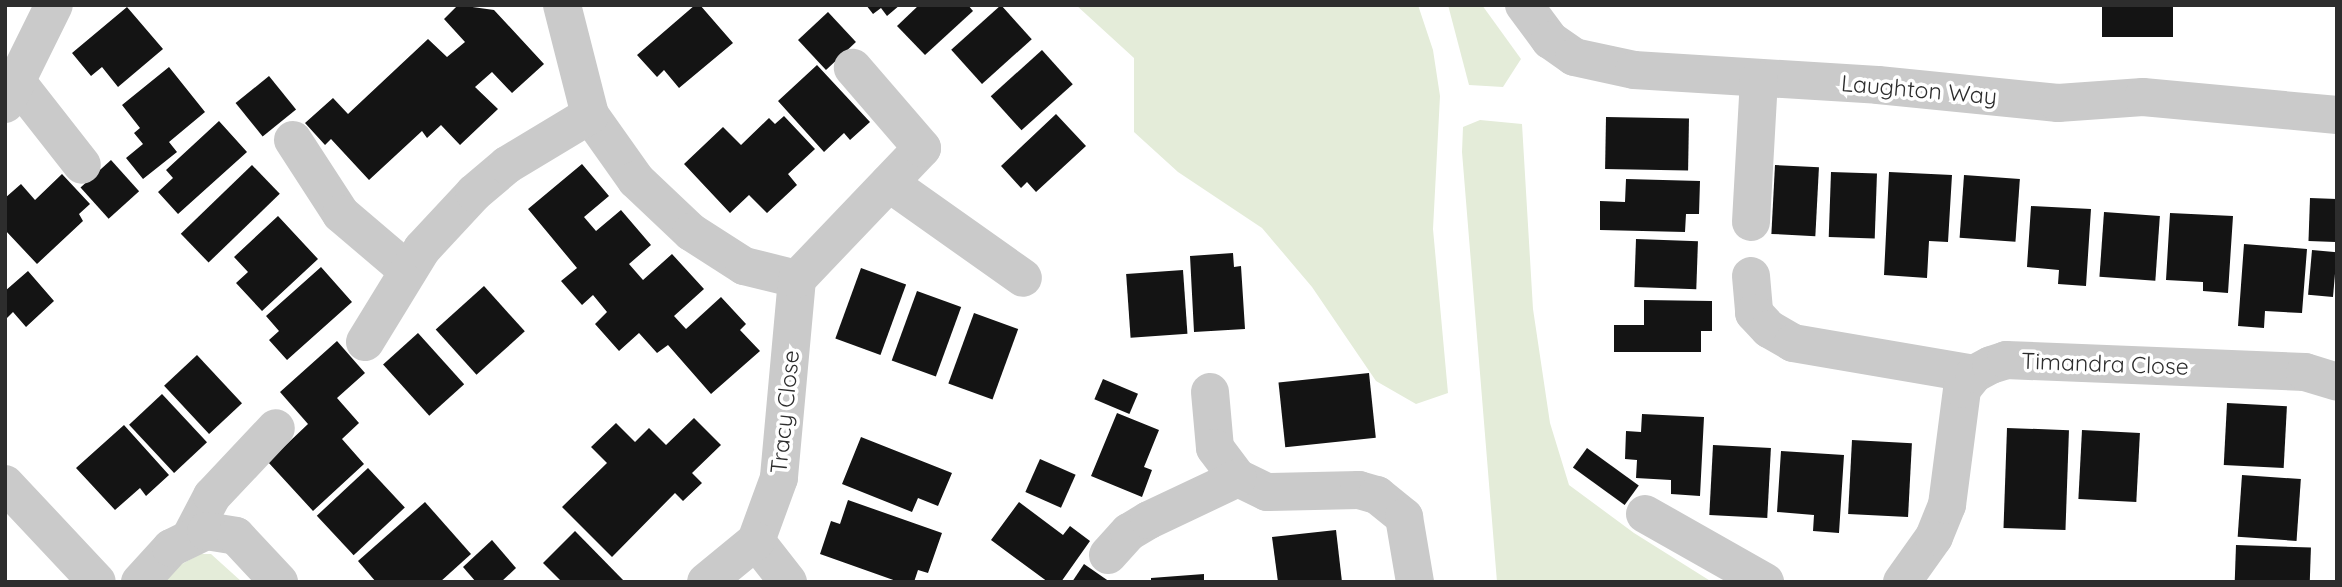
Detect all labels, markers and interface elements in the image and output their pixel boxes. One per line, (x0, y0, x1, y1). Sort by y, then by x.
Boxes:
street label: Laughton Way (1840, 69, 1998, 111)
street label: Timandra Close (2021, 347, 2189, 381)
street label: Tracy Close (765, 349, 805, 475)

